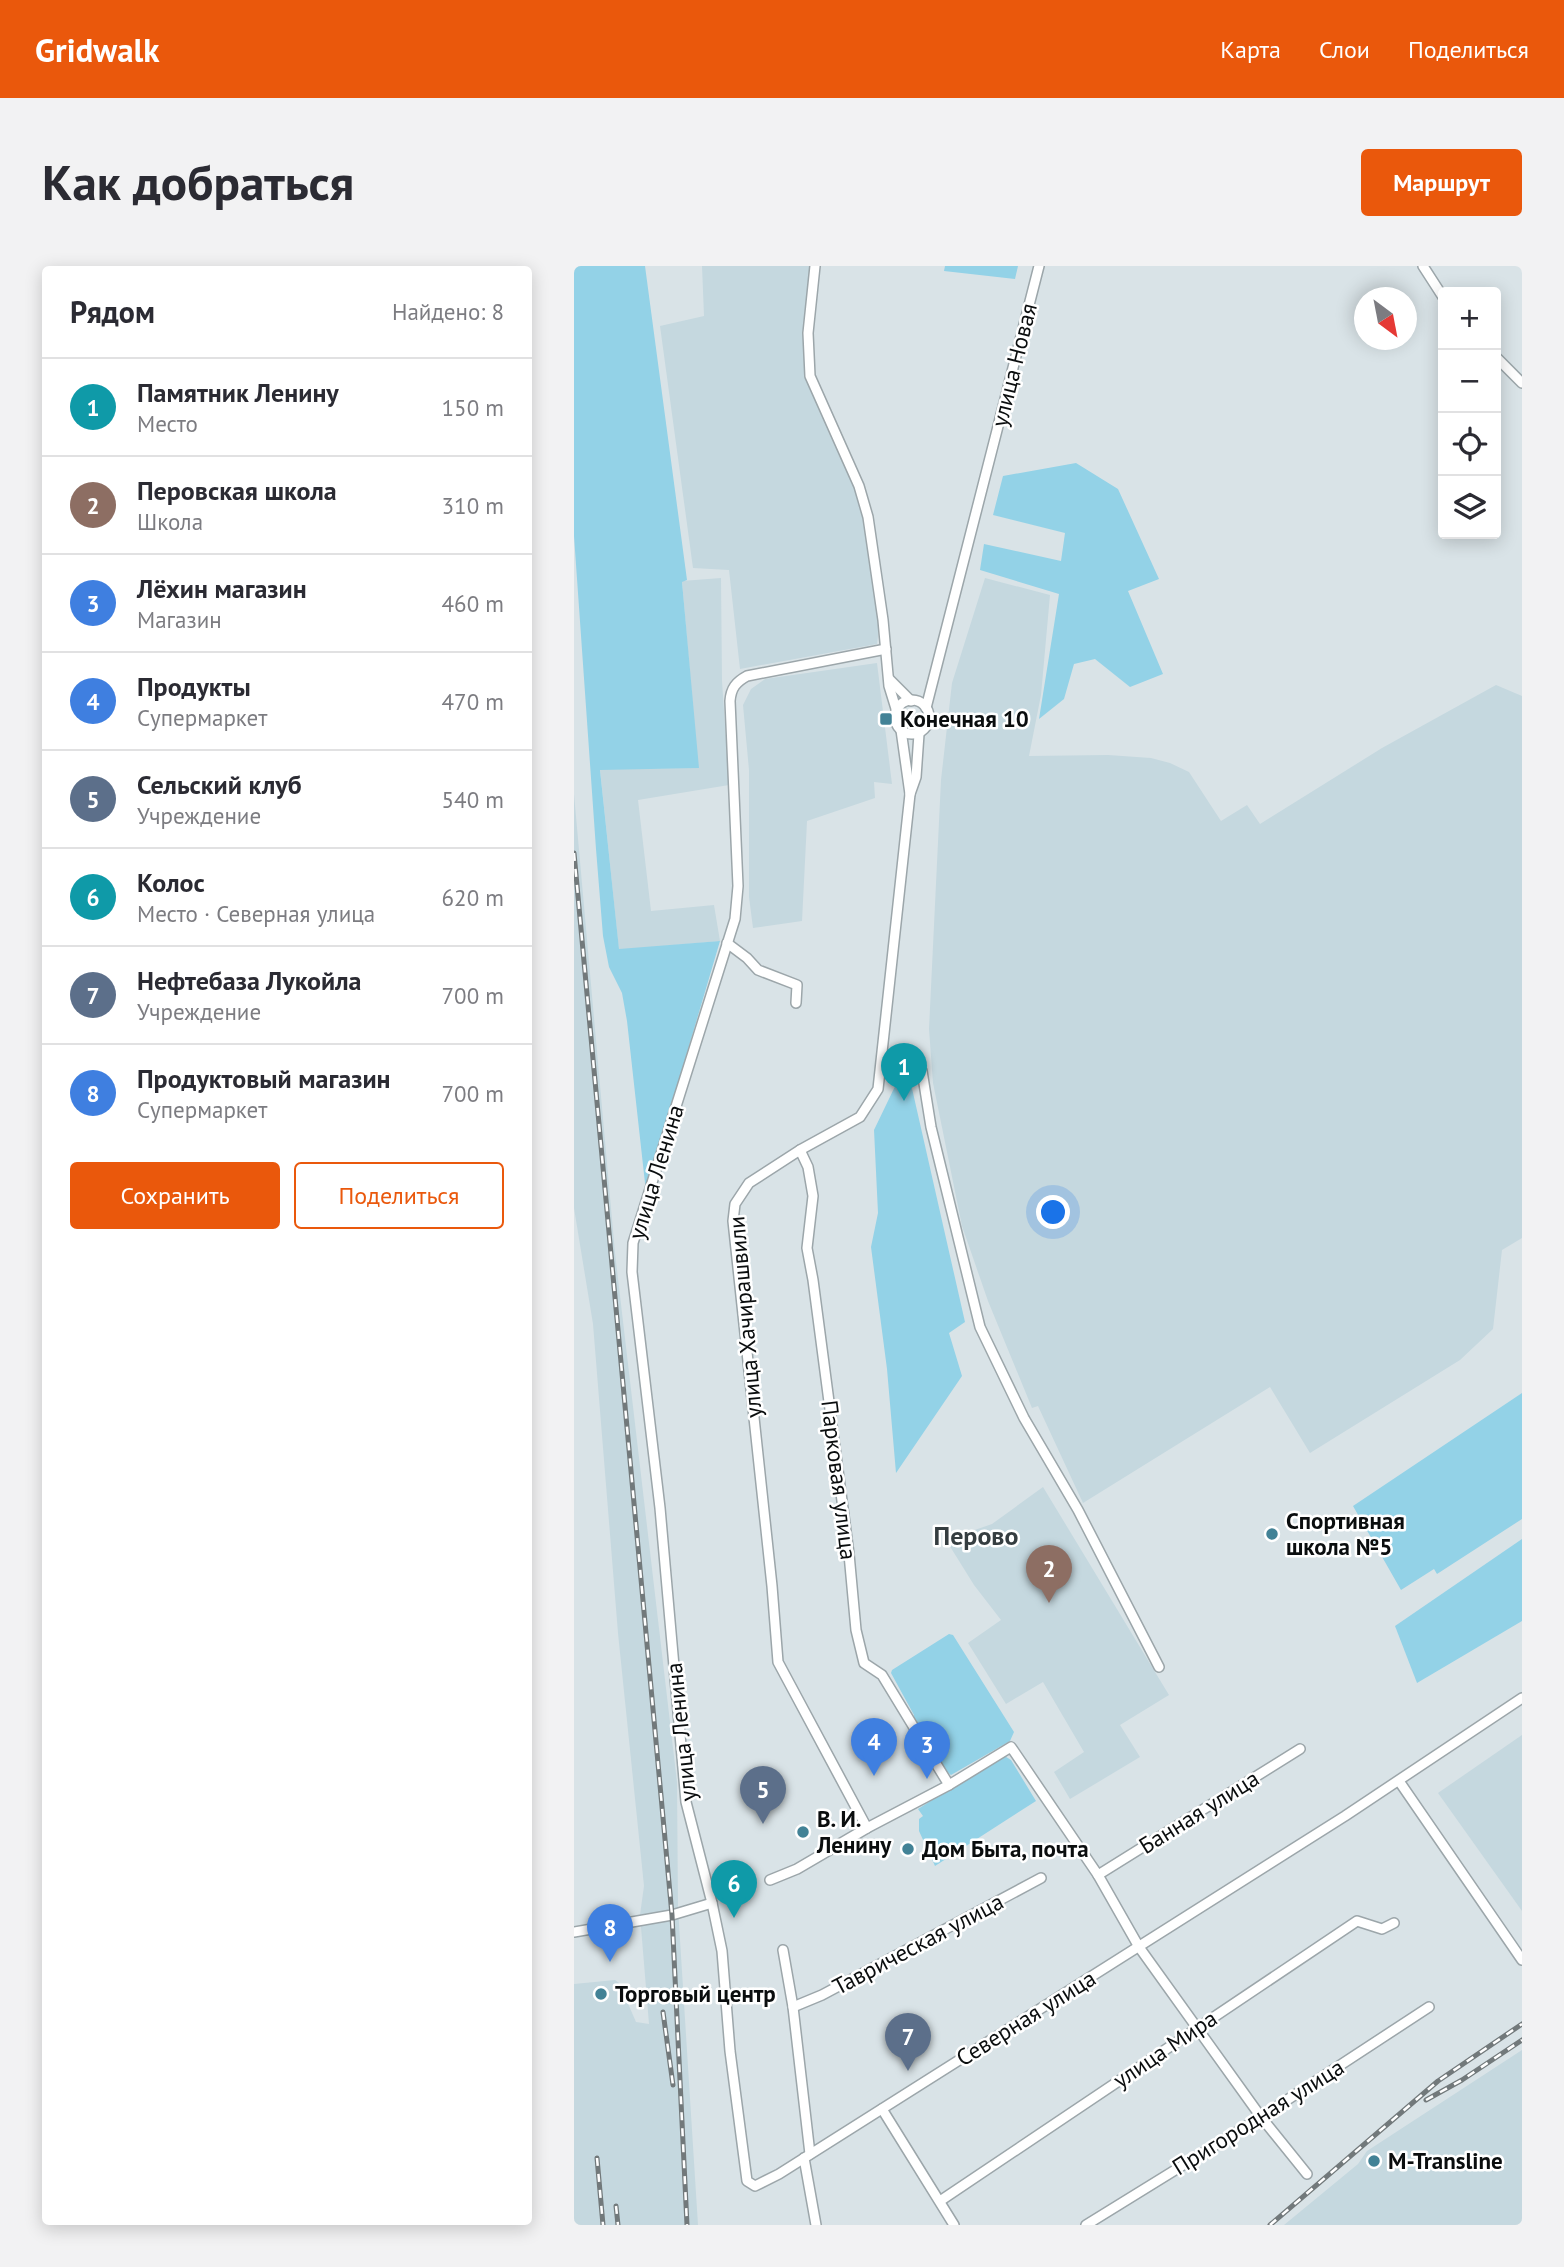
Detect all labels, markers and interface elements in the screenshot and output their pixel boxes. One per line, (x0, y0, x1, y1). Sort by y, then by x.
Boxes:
text: Gridwalk (35, 28, 159, 71)
text: Карта (1220, 34, 1281, 65)
text: Слои (1319, 34, 1370, 65)
text: Поделиться (1408, 34, 1529, 65)
button: Маршрут (1361, 149, 1522, 216)
text: Как добраться (42, 150, 354, 214)
north arrow (1354, 287, 1417, 350)
map controls (1438, 287, 1501, 539)
button: + (1438, 287, 1501, 350)
text: Рядом (70, 292, 155, 331)
text: Найдено: 8 (392, 297, 504, 326)
street label: улица Новая (984, 300, 1043, 430)
button: − (1438, 350, 1501, 413)
text: Памятник Ленину (137, 376, 339, 409)
text: 1 (86, 393, 100, 422)
text: 150 m (442, 393, 504, 422)
text: Место (137, 409, 198, 438)
button: locate (1438, 413, 1501, 476)
text: Перовская школа (137, 474, 337, 507)
button: layers (1438, 476, 1501, 539)
text: 2 (86, 491, 100, 520)
text: 310 m (442, 491, 504, 520)
text: Школа (137, 507, 203, 536)
text: Лёхин магазин (137, 572, 307, 605)
text: 3 (86, 589, 100, 618)
text: 460 m (442, 589, 504, 618)
text: Магазин (137, 605, 222, 634)
text: Продукты (137, 670, 251, 703)
text: 4 (86, 687, 100, 716)
text: 470 m (442, 687, 504, 716)
text: Супермаркет (137, 703, 267, 732)
place label: Конечная 10 (900, 704, 1029, 733)
marker: Конечная 10 (878, 711, 894, 727)
text: Сельский клуб (137, 768, 302, 801)
text: 5 (86, 785, 100, 814)
text: 540 m (442, 785, 504, 814)
text: Учреждение (137, 801, 261, 830)
text: Колос (137, 866, 205, 899)
text: 6 (86, 883, 100, 912)
text: 620 m (442, 883, 504, 912)
text: Место · Северная улица (137, 899, 375, 928)
text: Нефтебаза Лукойла (137, 964, 362, 997)
text: 7 (86, 981, 100, 1010)
text: 700 m (442, 981, 504, 1010)
text: Учреждение (137, 997, 261, 1026)
pin: 1 (881, 1043, 927, 1101)
text: Продуктовый магазин (137, 1062, 391, 1095)
text: 8 (86, 1079, 100, 1108)
text: 700 m (442, 1079, 504, 1108)
text: Супермаркет (137, 1095, 267, 1124)
street label: улица Ленина (621, 1101, 690, 1243)
button: Сохранить (70, 1162, 280, 1229)
button: Поделиться (294, 1162, 504, 1229)
your location (1036, 1195, 1070, 1229)
street label: улица Хачирашвили (721, 1215, 768, 1419)
street label: Парковая улица (815, 1398, 864, 1561)
place label: Спортивная школа №5 (1286, 1506, 1405, 1561)
district label: Перово (934, 1519, 1018, 1552)
marker: Спортивная школа №5 (1264, 1526, 1280, 1542)
pin: 2 (1026, 1545, 1072, 1603)
street label: улица Ленина (659, 1661, 702, 1803)
pin: 4 (851, 1718, 897, 1776)
pin: 3 (904, 1721, 950, 1779)
street label: Банная улица (1133, 1763, 1264, 1860)
pin: 5 (740, 1766, 786, 1824)
place label: В. И. Ленину (816, 1804, 892, 1859)
marker: В. И. Ленину (795, 1824, 811, 1840)
place label: Дом Быта, почта (922, 1834, 1089, 1863)
marker: Дом Быта, почта (900, 1841, 916, 1857)
pin: 6 (711, 1860, 757, 1918)
street label: Таврическая улица (827, 1886, 1008, 2001)
pin: 8 (587, 1904, 633, 1962)
street label: Северная улица (951, 1963, 1101, 2072)
place label: Торговый центр (615, 1979, 776, 2008)
marker: Торговый центр (593, 1986, 609, 2002)
street label: улица Мира (1107, 2003, 1222, 2094)
pin: 7 (885, 2013, 931, 2071)
street label: Пригородная улица (1166, 2052, 1349, 2181)
place label: M-Transline (1388, 2146, 1503, 2175)
marker: M-Transline (1366, 2153, 1382, 2169)

